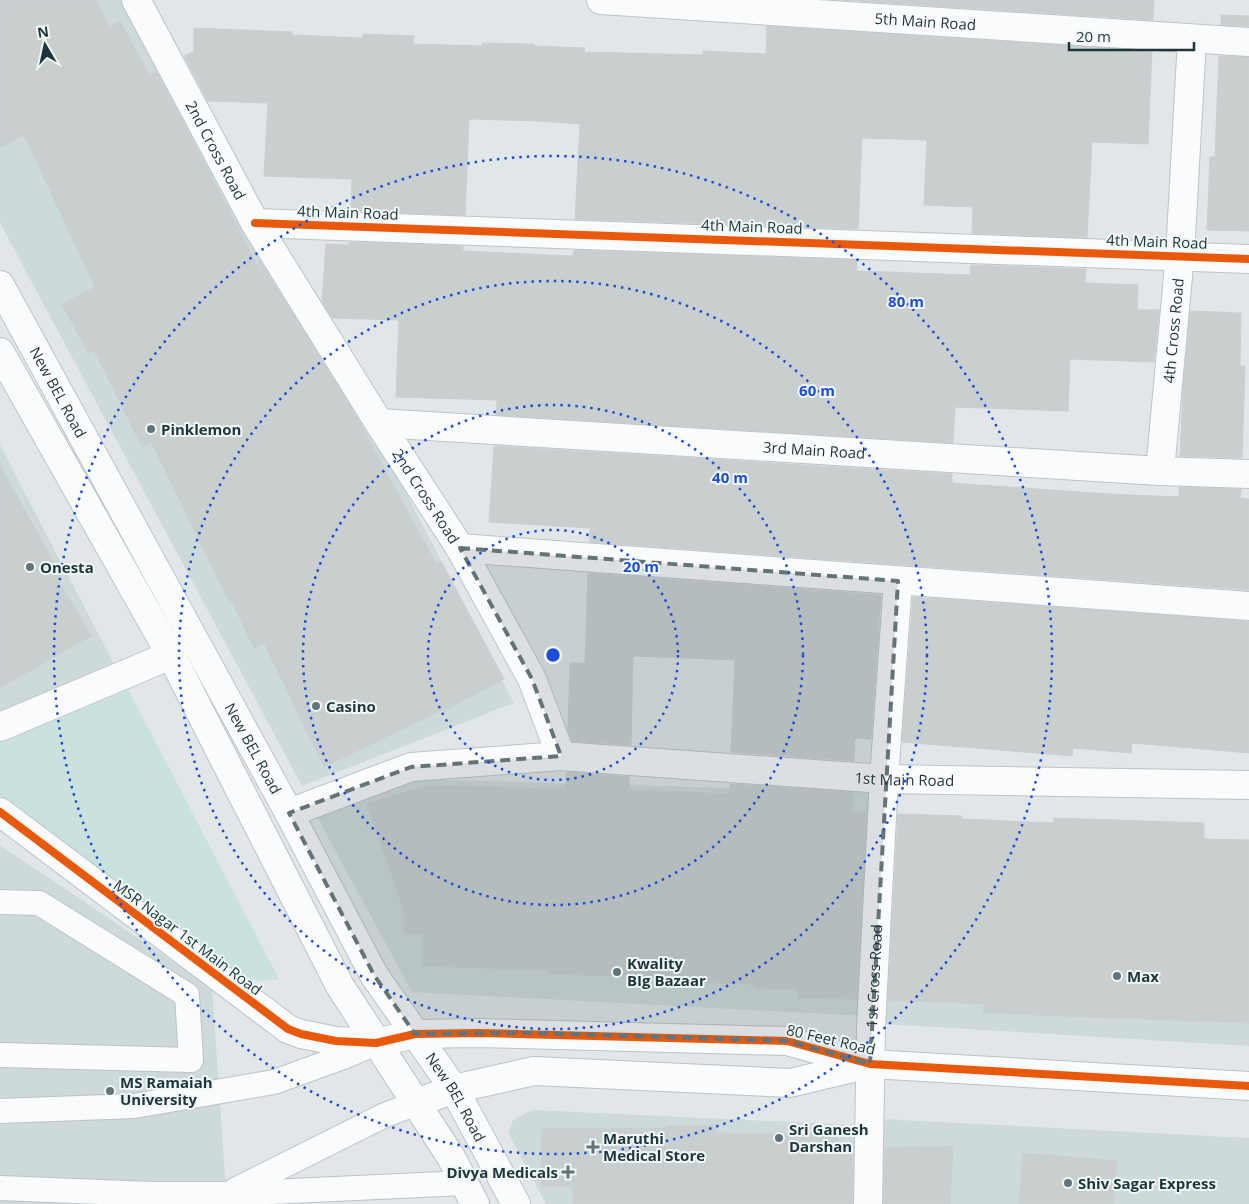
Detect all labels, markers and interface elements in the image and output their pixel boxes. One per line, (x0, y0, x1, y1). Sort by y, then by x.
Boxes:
street label: 5th Main Road (874, 8, 977, 34)
north arrow (20, 20, 70, 70)
scale bar (1069, 20, 1194, 52)
text: N (36, 21, 50, 42)
text: 20 m (1076, 26, 1111, 46)
street label: 2nd Cross Road (181, 97, 251, 203)
street label: 4th Main Road (297, 200, 399, 224)
street label: 4th Main Road (701, 214, 803, 238)
street label: 4th Main Road (1106, 229, 1208, 253)
street label: 4th Cross Road (1158, 277, 1188, 384)
text: 80 m (888, 291, 924, 311)
street label: New BEL Road (26, 343, 92, 441)
text: 60 m (799, 380, 835, 400)
place label: Pinklemon (161, 419, 241, 439)
marker: Pinklemon (145, 423, 157, 435)
street label: 3rd Main Road (762, 437, 866, 463)
street label: 2nd Cross Road (388, 445, 464, 547)
text: 40 m (712, 467, 748, 487)
text: 20 m (623, 556, 659, 576)
place label: Onesta (40, 557, 94, 577)
marker: Onesta (24, 561, 36, 573)
centre of rings (544, 646, 562, 664)
place label: Casino (326, 696, 376, 716)
street label: New BEL Road (221, 699, 287, 797)
marker: Casino (310, 700, 322, 712)
street label: 1st Main Road (854, 767, 954, 790)
street label: MSR Nagar 1st Main Road (110, 875, 266, 999)
street label: 1st Cross Road (861, 924, 886, 1028)
place label: Kwality BIg Bazaar (627, 953, 706, 990)
marker: Kwality BIg Bazaar (611, 966, 623, 978)
place label: Max (1127, 966, 1159, 986)
marker: Max (1111, 970, 1123, 982)
street label: 80 Feet Road (785, 1019, 877, 1059)
street label: New BEL Road (421, 1048, 490, 1145)
place label: MS Ramaiah University (120, 1072, 213, 1109)
marker: MS Ramaiah University (104, 1085, 116, 1097)
place label: Sri Ganesh Darshan (789, 1119, 869, 1156)
place label: Maruthi Medical Store (603, 1128, 705, 1165)
marker: Sri Ganesh Darshan (773, 1132, 785, 1144)
marker: Maruthi Medical Store (587, 1141, 599, 1153)
place label: Divya Medicals (446, 1162, 558, 1182)
marker: Divya Medicals (562, 1166, 574, 1178)
place label: Shiv Sagar Express (1078, 1173, 1216, 1193)
marker: Shiv Sagar Express (1062, 1177, 1074, 1189)

